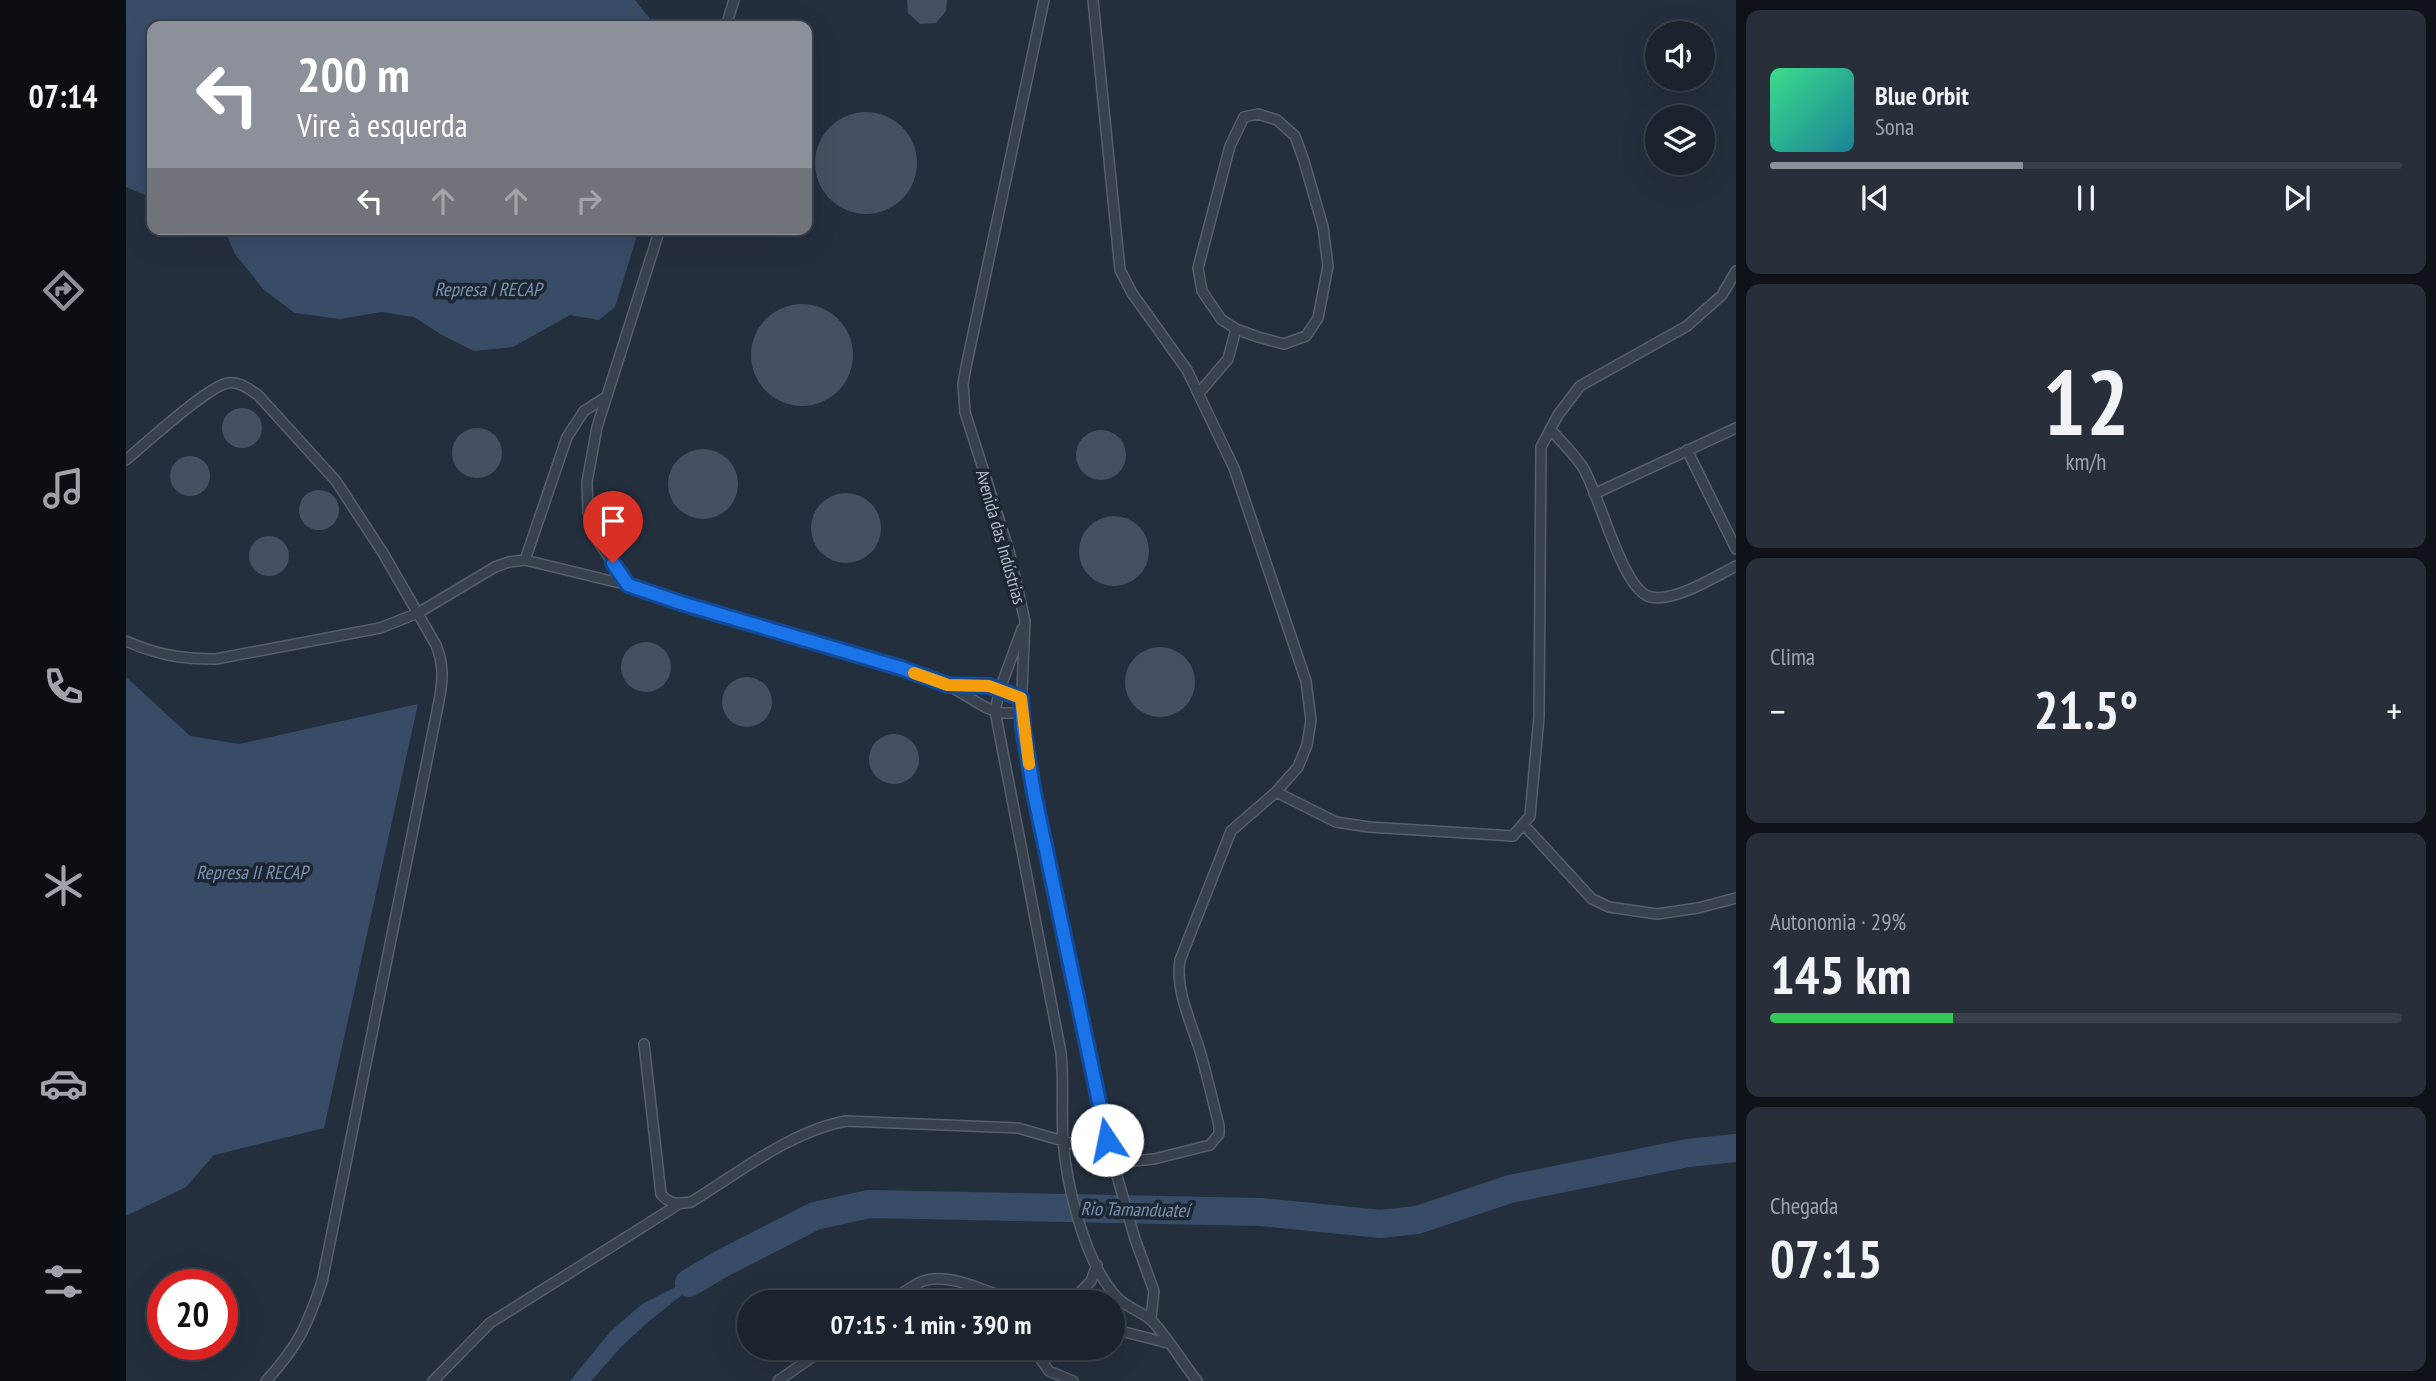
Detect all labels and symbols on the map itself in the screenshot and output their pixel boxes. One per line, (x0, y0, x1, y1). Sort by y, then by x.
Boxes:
water label: Represa I RECAP (434, 277, 544, 301)
street label: Avenida das Indústrias (971, 467, 1031, 607)
pin (583, 491, 643, 563)
water label: Represa II RECAP (196, 860, 310, 884)
position arrow (1070, 1103, 1144, 1177)
water label: Rio Tamanduateí (1080, 1196, 1194, 1222)
speed limit sign: 20 (147, 1269, 238, 1360)

